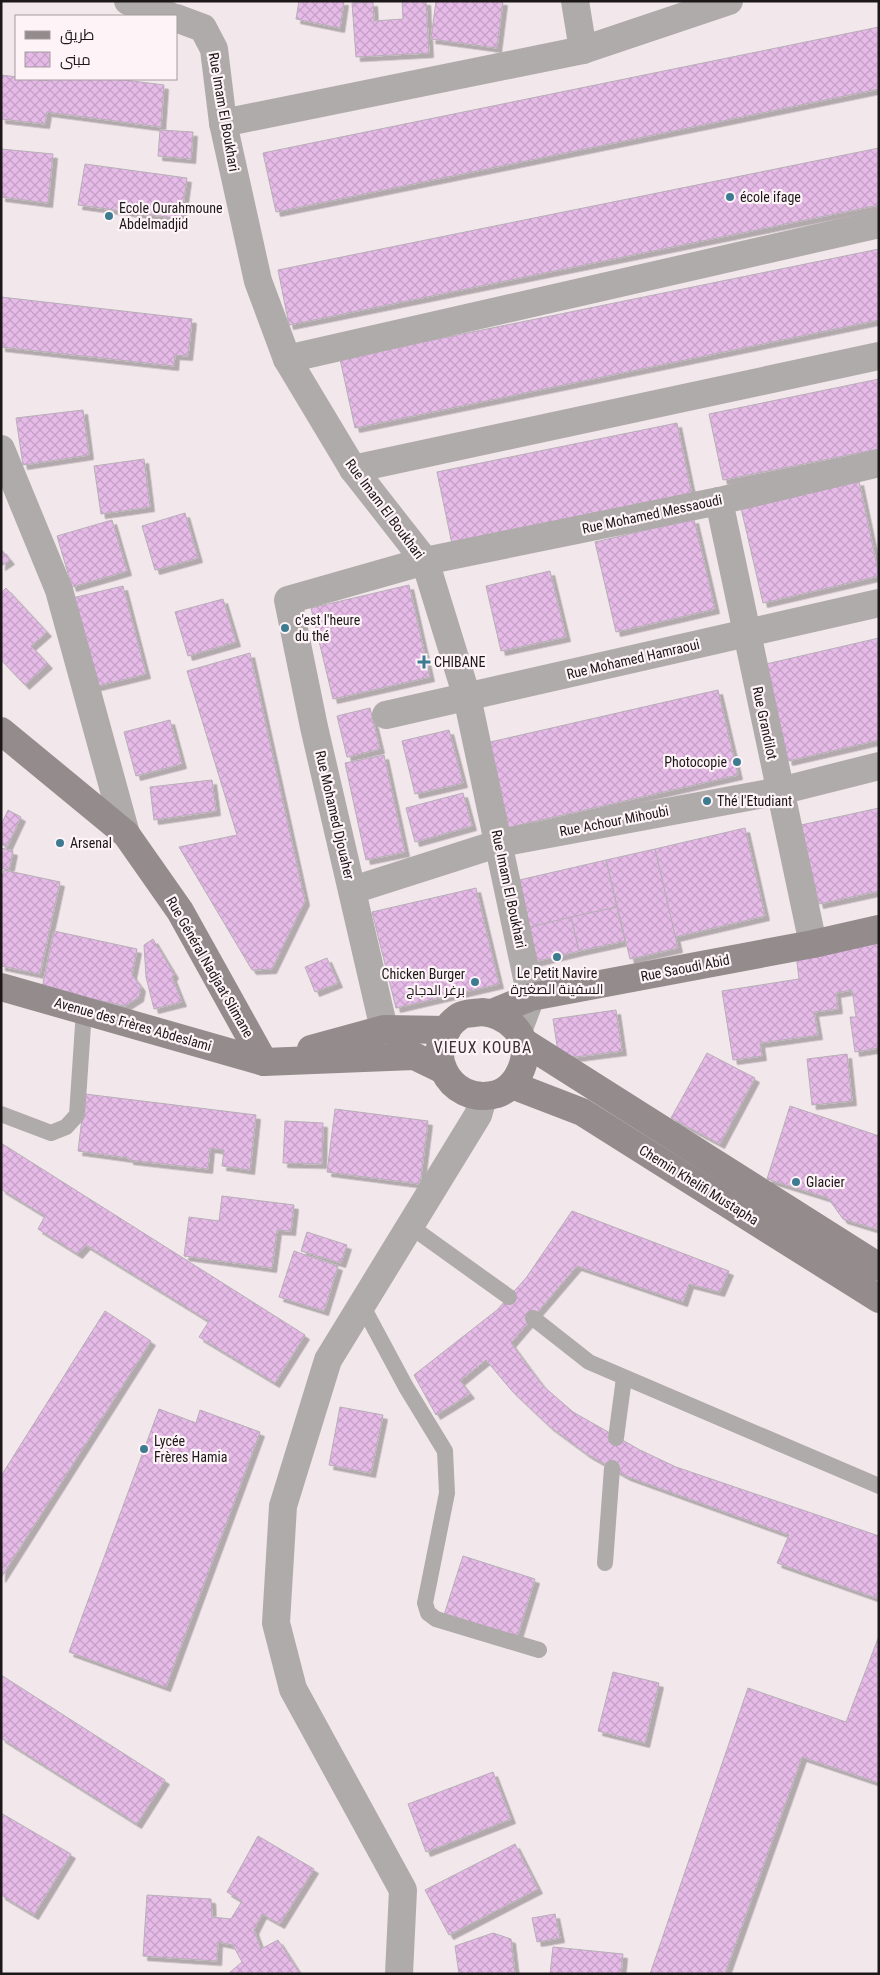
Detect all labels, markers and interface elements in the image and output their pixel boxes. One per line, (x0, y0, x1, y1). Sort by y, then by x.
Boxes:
legend (15, 15, 178, 80)
text: طريق (60, 26, 94, 45)
text: مبنى (60, 51, 91, 70)
street label: Rue Imam El Boukhari (206, 51, 242, 173)
place label: école ifage (740, 189, 801, 205)
marker: école ifage (724, 191, 736, 203)
place label: Ecole Ourahmoune Abdelmadjid (119, 200, 223, 232)
marker: Ecole Ourahmoune Abdelmadjid (103, 210, 115, 222)
street label: Rue Imam El Boukhari (342, 456, 428, 562)
street label: Rue Mohamed Messaoudi (580, 491, 724, 537)
place label: c'est l'heure du thé (295, 612, 361, 644)
marker: c'est l'heure du thé (279, 622, 291, 634)
street label: Rue Mohamed Hamraoui (565, 636, 701, 682)
place label: CHIBANE (434, 654, 486, 670)
marker: CHIBANE (418, 656, 430, 668)
street label: Rue Grandilot (749, 685, 781, 761)
street label: Rue Mohamed Djouaher (312, 749, 358, 881)
place label: Photocopie (664, 754, 727, 770)
marker: Photocopie (731, 756, 743, 768)
place label: Thé l'Etudiant (717, 793, 792, 809)
marker: Thé l'Etudiant (701, 795, 713, 807)
street label: Rue Achour Mihoubi (558, 803, 670, 839)
street label: Rue Imam El Boukhari (489, 828, 529, 950)
place label: Arsenal (70, 835, 112, 851)
marker: Arsenal (54, 837, 66, 849)
street label: Rue Général Nadjaat Slimane (163, 894, 257, 1041)
marker: Le Petit Navire السفينة الصغيرة (551, 951, 563, 963)
street label: Rue Saoudi Abid (639, 952, 731, 984)
place label: Le Petit Navire السفينة الصغيرة (510, 965, 604, 997)
place label: Chicken Burger برغر الدجاج (382, 966, 465, 999)
marker: Chicken Burger برغر الدجاج (469, 976, 481, 988)
street label: Avenue des Frères Abdeslami (53, 994, 213, 1054)
district label: VIEUX KOUBA (434, 1038, 532, 1057)
street label: Chemin Khelifi Mustapha (636, 1142, 762, 1228)
place label: Glacier (806, 1174, 845, 1190)
marker: Glacier (790, 1176, 802, 1188)
place label: Lycée Frères Hamia (154, 1433, 227, 1465)
marker: Lycée Frères Hamia (138, 1443, 150, 1455)

